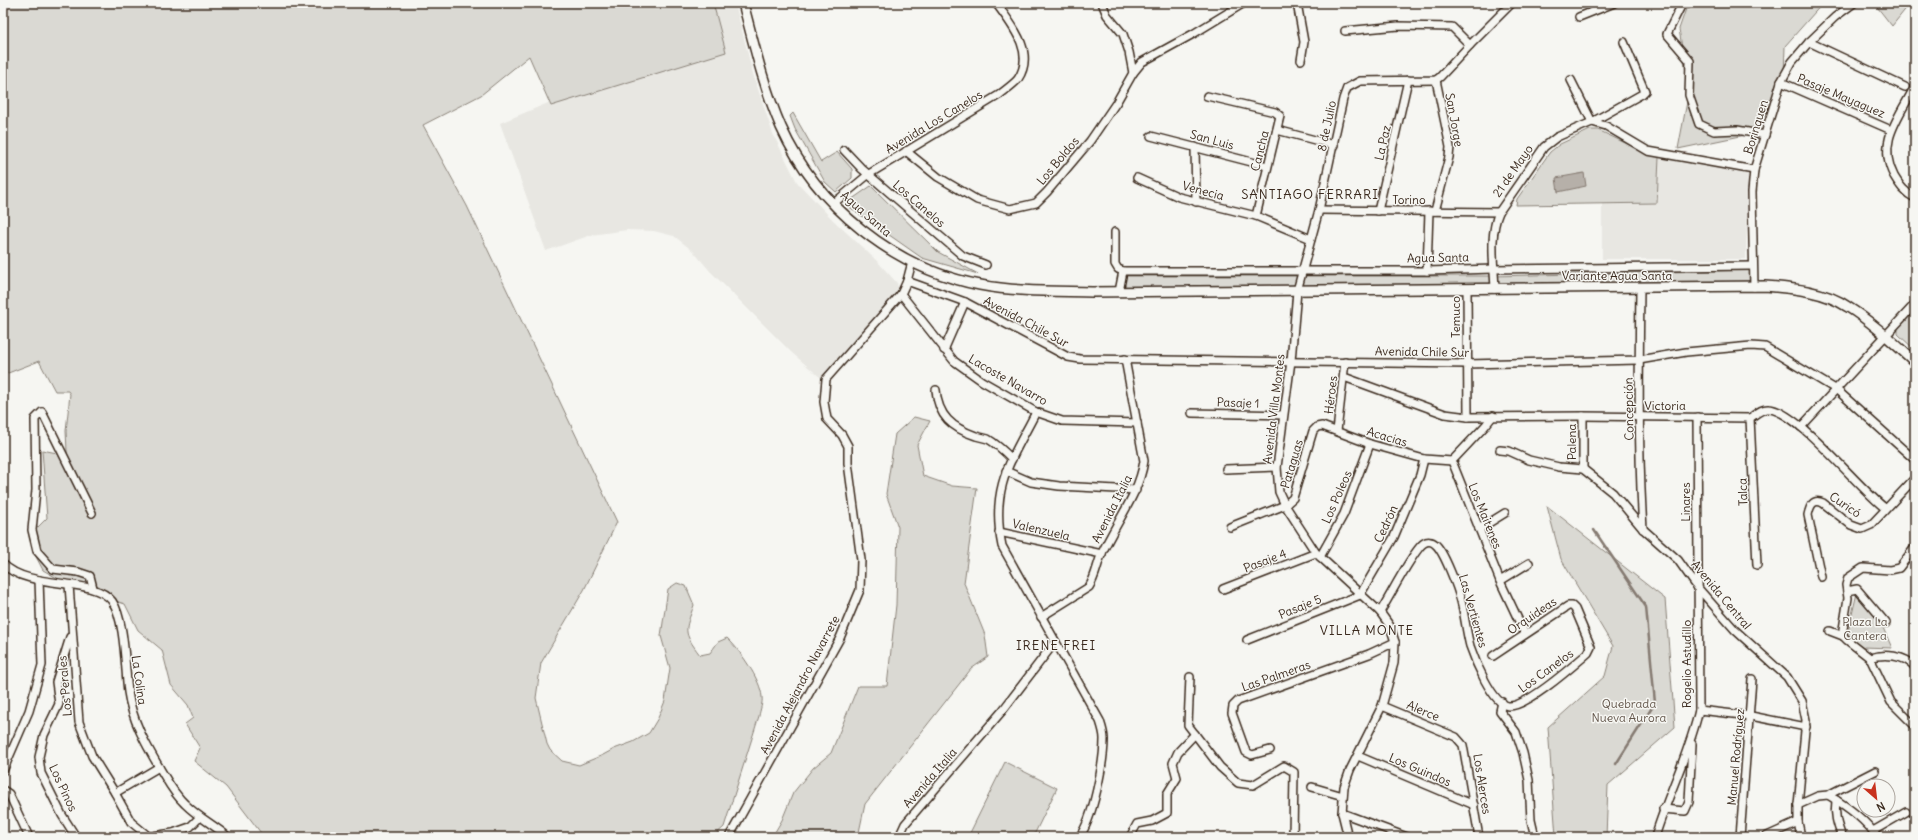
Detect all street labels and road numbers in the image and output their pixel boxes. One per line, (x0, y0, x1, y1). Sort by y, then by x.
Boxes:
street label: Pasaje Mayaguez (1795, 70, 1888, 121)
street label: Avenida Los Canelos (882, 87, 985, 157)
street label: San Jorge (1442, 92, 1467, 148)
street label: Borinquen (1740, 98, 1771, 156)
street label: 8 de Julio (1314, 99, 1339, 153)
street label: La Paz (1371, 124, 1394, 162)
street label: San Luis (1189, 126, 1236, 153)
street label: Cancha (1247, 129, 1272, 173)
street label: Los Boldos (1033, 134, 1082, 188)
street label: 21 de Mayo (1489, 141, 1536, 200)
street label: Los Canelos (890, 177, 949, 230)
street label: Venecia (1181, 178, 1226, 203)
street label: Agua Santa (838, 188, 895, 240)
street label: Torino (1392, 192, 1426, 207)
street label: Agua Santa (1407, 249, 1469, 266)
street label: Variante Agua Santa (1562, 268, 1672, 283)
street label: Avenida Chile Sur (981, 293, 1072, 350)
street label: Temuco (1448, 296, 1463, 338)
street label: Avenida Chile Sur (1375, 343, 1469, 360)
street label: Lacoste Navarro (966, 351, 1051, 408)
street label: Avenida Villa Montes (1259, 353, 1288, 465)
street label: Héroes (1321, 375, 1340, 415)
street label: Concepción (1620, 377, 1637, 441)
street label: Pasaje 1 (1216, 394, 1260, 411)
street label: Victoria (1644, 398, 1686, 413)
street label: Acacias (1365, 423, 1409, 450)
street label: Palena (1564, 423, 1579, 460)
street label: Pataguas (1277, 437, 1306, 490)
street label: Los Poleos (1318, 468, 1355, 526)
street label: Avenida Italia (1088, 472, 1135, 545)
street label: Talca (1735, 478, 1750, 506)
street label: Los Maitenes (1465, 481, 1506, 551)
street label: Linares (1678, 482, 1693, 522)
street label: Curicó (1827, 489, 1864, 521)
street label: Cedrón (1370, 503, 1401, 545)
street label: Valenzuela (1011, 516, 1072, 543)
street label: Pasaje 4 (1241, 545, 1289, 576)
street label: Avenida Central (1688, 557, 1755, 632)
street label: Las Vertientes (1456, 572, 1491, 649)
street label: Pasaje 5 (1276, 591, 1324, 622)
street label: Orquideas (1504, 594, 1559, 638)
street label: Avenida Alejandro Navarrete (757, 613, 843, 757)
street label: Rogelio Astudillo (1679, 620, 1694, 708)
street label: Los Canelos (1515, 646, 1576, 696)
street label: La Colina (129, 654, 150, 706)
street label: Los Perales (54, 655, 75, 717)
street label: Las Palmeras (1239, 657, 1312, 694)
street label: Alerce (1405, 697, 1442, 724)
street label: Manuel Rodríguez (1724, 708, 1747, 806)
street label: Avenida Italia (900, 745, 960, 811)
street label: Los Guindos (1387, 750, 1454, 789)
street label: Los Alerces (1470, 753, 1495, 815)
street label: Los Pinos (46, 762, 81, 814)

